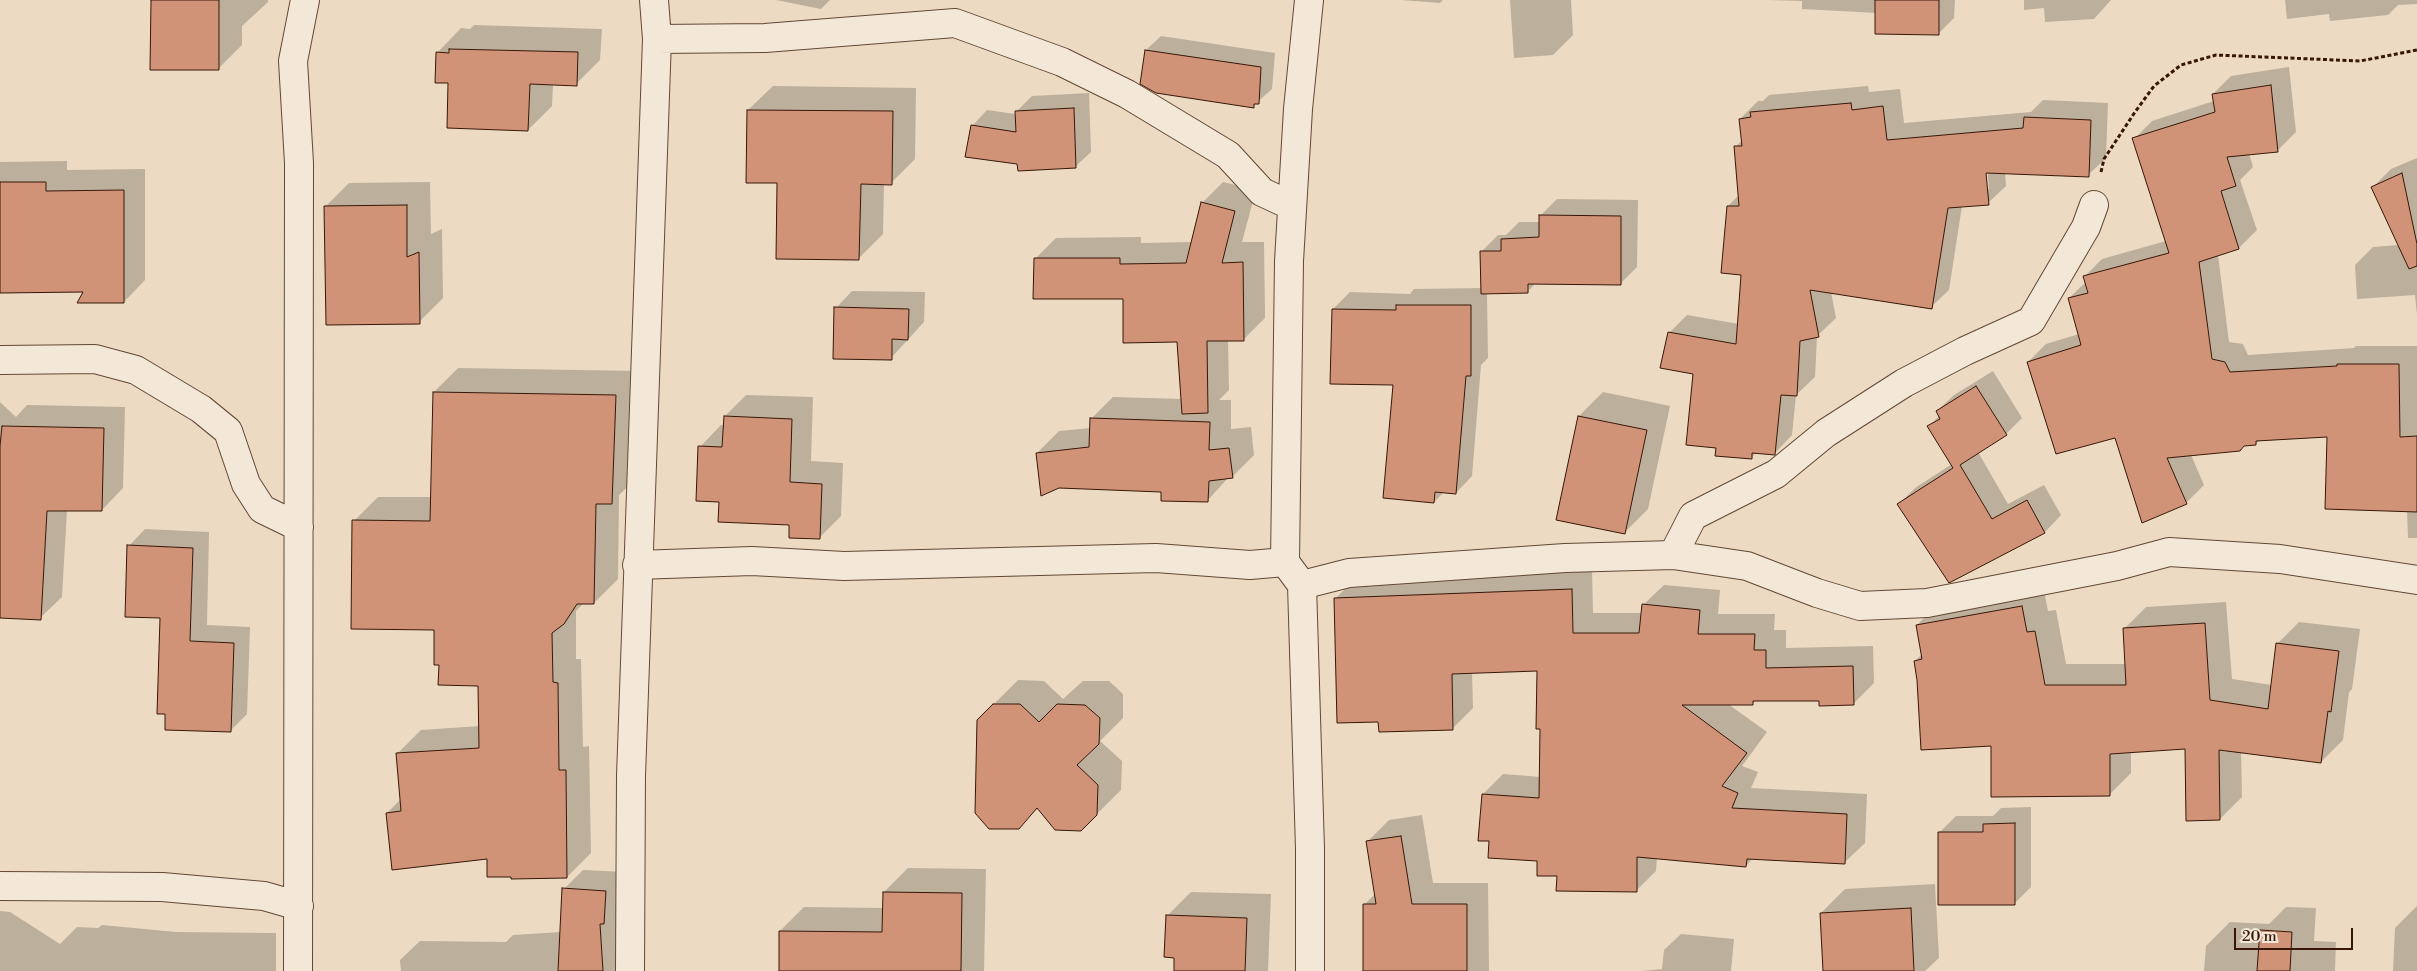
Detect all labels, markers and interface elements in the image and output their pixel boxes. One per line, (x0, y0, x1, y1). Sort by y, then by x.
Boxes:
scale bar (2237, 918, 2356, 950)
text: 20 m (2242, 927, 2277, 946)

